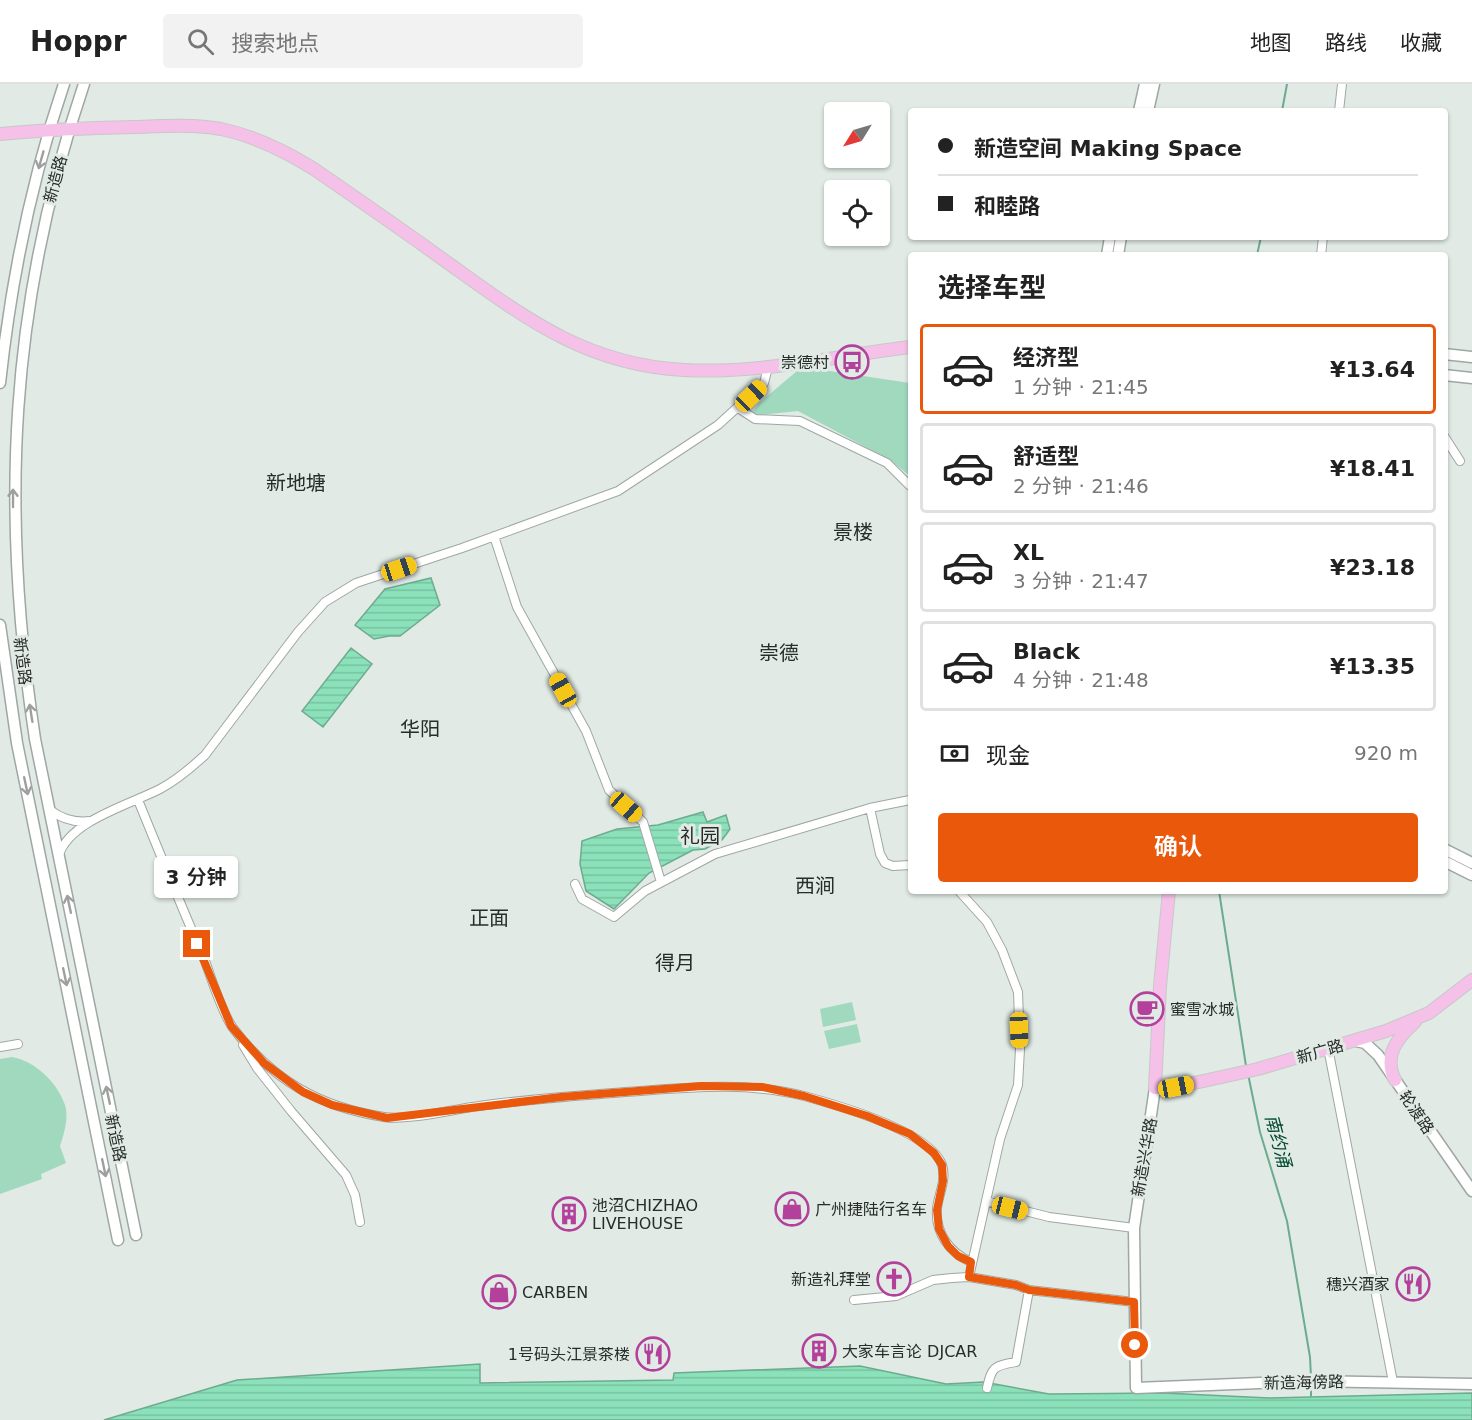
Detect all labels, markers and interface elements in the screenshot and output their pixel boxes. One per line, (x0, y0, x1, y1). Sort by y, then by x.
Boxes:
search box (163, 14, 583, 68)
text: Hoppr (30, 25, 127, 58)
icon: search (184, 25, 217, 58)
text: 搜索地点 (232, 31, 320, 56)
text: 地图 (1250, 31, 1292, 55)
text: 路线 (1325, 31, 1367, 55)
text: 收藏 (1400, 31, 1442, 55)
north arrow (824, 102, 890, 168)
map controls (824, 102, 890, 246)
text: 新造空间 Making Space (974, 136, 1242, 161)
one-way arrow (35, 150, 46, 169)
street label: 新造路 (40, 153, 71, 205)
button: locate (824, 180, 890, 246)
text: 和睦路 (974, 194, 1040, 219)
text: 选择车型 (938, 272, 1046, 303)
icon: car (941, 342, 995, 396)
bus stop icon: 崇德村 (834, 344, 870, 380)
text: 经济型 (1013, 345, 1079, 370)
place label: 崇德村 (781, 353, 829, 372)
text: ¥13.64 (1330, 357, 1415, 382)
text: 1 分钟 · 21:45 (1013, 375, 1149, 399)
car (732, 377, 770, 415)
icon: car (941, 441, 995, 495)
text: 舒适型 (1013, 444, 1079, 469)
text: ¥18.41 (1330, 456, 1415, 481)
district label: 新地塘 (266, 471, 326, 495)
text: 2 分钟 · 21:46 (1013, 474, 1149, 498)
one-way arrow (7, 489, 19, 509)
district label: 景楼 (833, 520, 873, 544)
icon: car (941, 540, 995, 594)
text: XL (1013, 540, 1044, 565)
car (379, 555, 419, 583)
text: ¥23.18 (1330, 555, 1415, 580)
text: 3 分钟 · 21:47 (1013, 569, 1149, 593)
street label: 新造路 (10, 636, 35, 686)
icon: car (941, 639, 995, 693)
text: Black (1013, 639, 1080, 664)
district label: 崇德 (759, 641, 799, 665)
text: ¥13.35 (1330, 654, 1415, 679)
text: 4 分钟 · 21:48 (1013, 668, 1149, 692)
car (546, 670, 580, 710)
one-way arrow (25, 704, 36, 723)
district label: 华阳 (400, 717, 440, 741)
icon: cash (938, 737, 971, 770)
text: 920 m (1354, 741, 1418, 765)
text: 现金 (986, 743, 1030, 768)
one-way arrow (21, 776, 32, 795)
car (607, 788, 645, 826)
button: 确认 (938, 813, 1418, 882)
district label: 礼园 (680, 824, 720, 848)
callout: 3 分钟 (155, 857, 239, 899)
text: 3 分钟 (166, 865, 226, 889)
district label: 西涧 (795, 874, 835, 898)
one-way arrow (63, 895, 74, 915)
district label: 正面 (469, 906, 509, 930)
route end (183, 930, 210, 957)
district label: 得月 (655, 951, 695, 975)
one-way arrow (60, 967, 71, 986)
cafe icon: 蜜雪冰城 (1129, 991, 1165, 1027)
place label: 蜜雪冰城 (1170, 1000, 1234, 1019)
car (1009, 1012, 1029, 1048)
street label: 新广路 (1294, 1036, 1346, 1067)
car (1157, 1075, 1195, 1099)
one-way arrow (102, 1086, 113, 1106)
street label: 轮渡路 (1395, 1087, 1438, 1137)
water label: 南约涌 (1261, 1112, 1296, 1172)
street label: 新造路 (101, 1113, 130, 1164)
street label: 新造兴华路 (1128, 1116, 1161, 1198)
one-way arrow (99, 1158, 110, 1177)
shop icon: 广州捷陆行名车 (774, 1191, 810, 1227)
car (990, 1195, 1030, 1221)
building icon: 池沼CHIZHAO LIVEHOUSE (551, 1196, 587, 1232)
place label: 池沼CHIZHAO LIVEHOUSE (592, 1196, 698, 1233)
place label: 广州捷陆行名车 (815, 1200, 927, 1219)
church icon: 新造礼拜堂 (876, 1261, 912, 1297)
restaurant icon: 穗兴酒家 (1395, 1266, 1431, 1302)
place label: 新造礼拜堂 (791, 1270, 871, 1289)
shop icon: CARBEN (481, 1274, 517, 1310)
place label: 穗兴酒家 (1326, 1275, 1390, 1294)
place label: CARBEN (522, 1283, 588, 1302)
route start (1121, 1331, 1148, 1358)
building icon: 大家车言论 DJCAR (801, 1333, 837, 1369)
restaurant icon: 1号码头江景茶楼 (635, 1336, 671, 1372)
place label: 大家车言论 DJCAR (842, 1342, 977, 1361)
place label: 1号码头江景茶楼 (508, 1345, 630, 1364)
street label: 新造海傍路 (1264, 1372, 1344, 1393)

